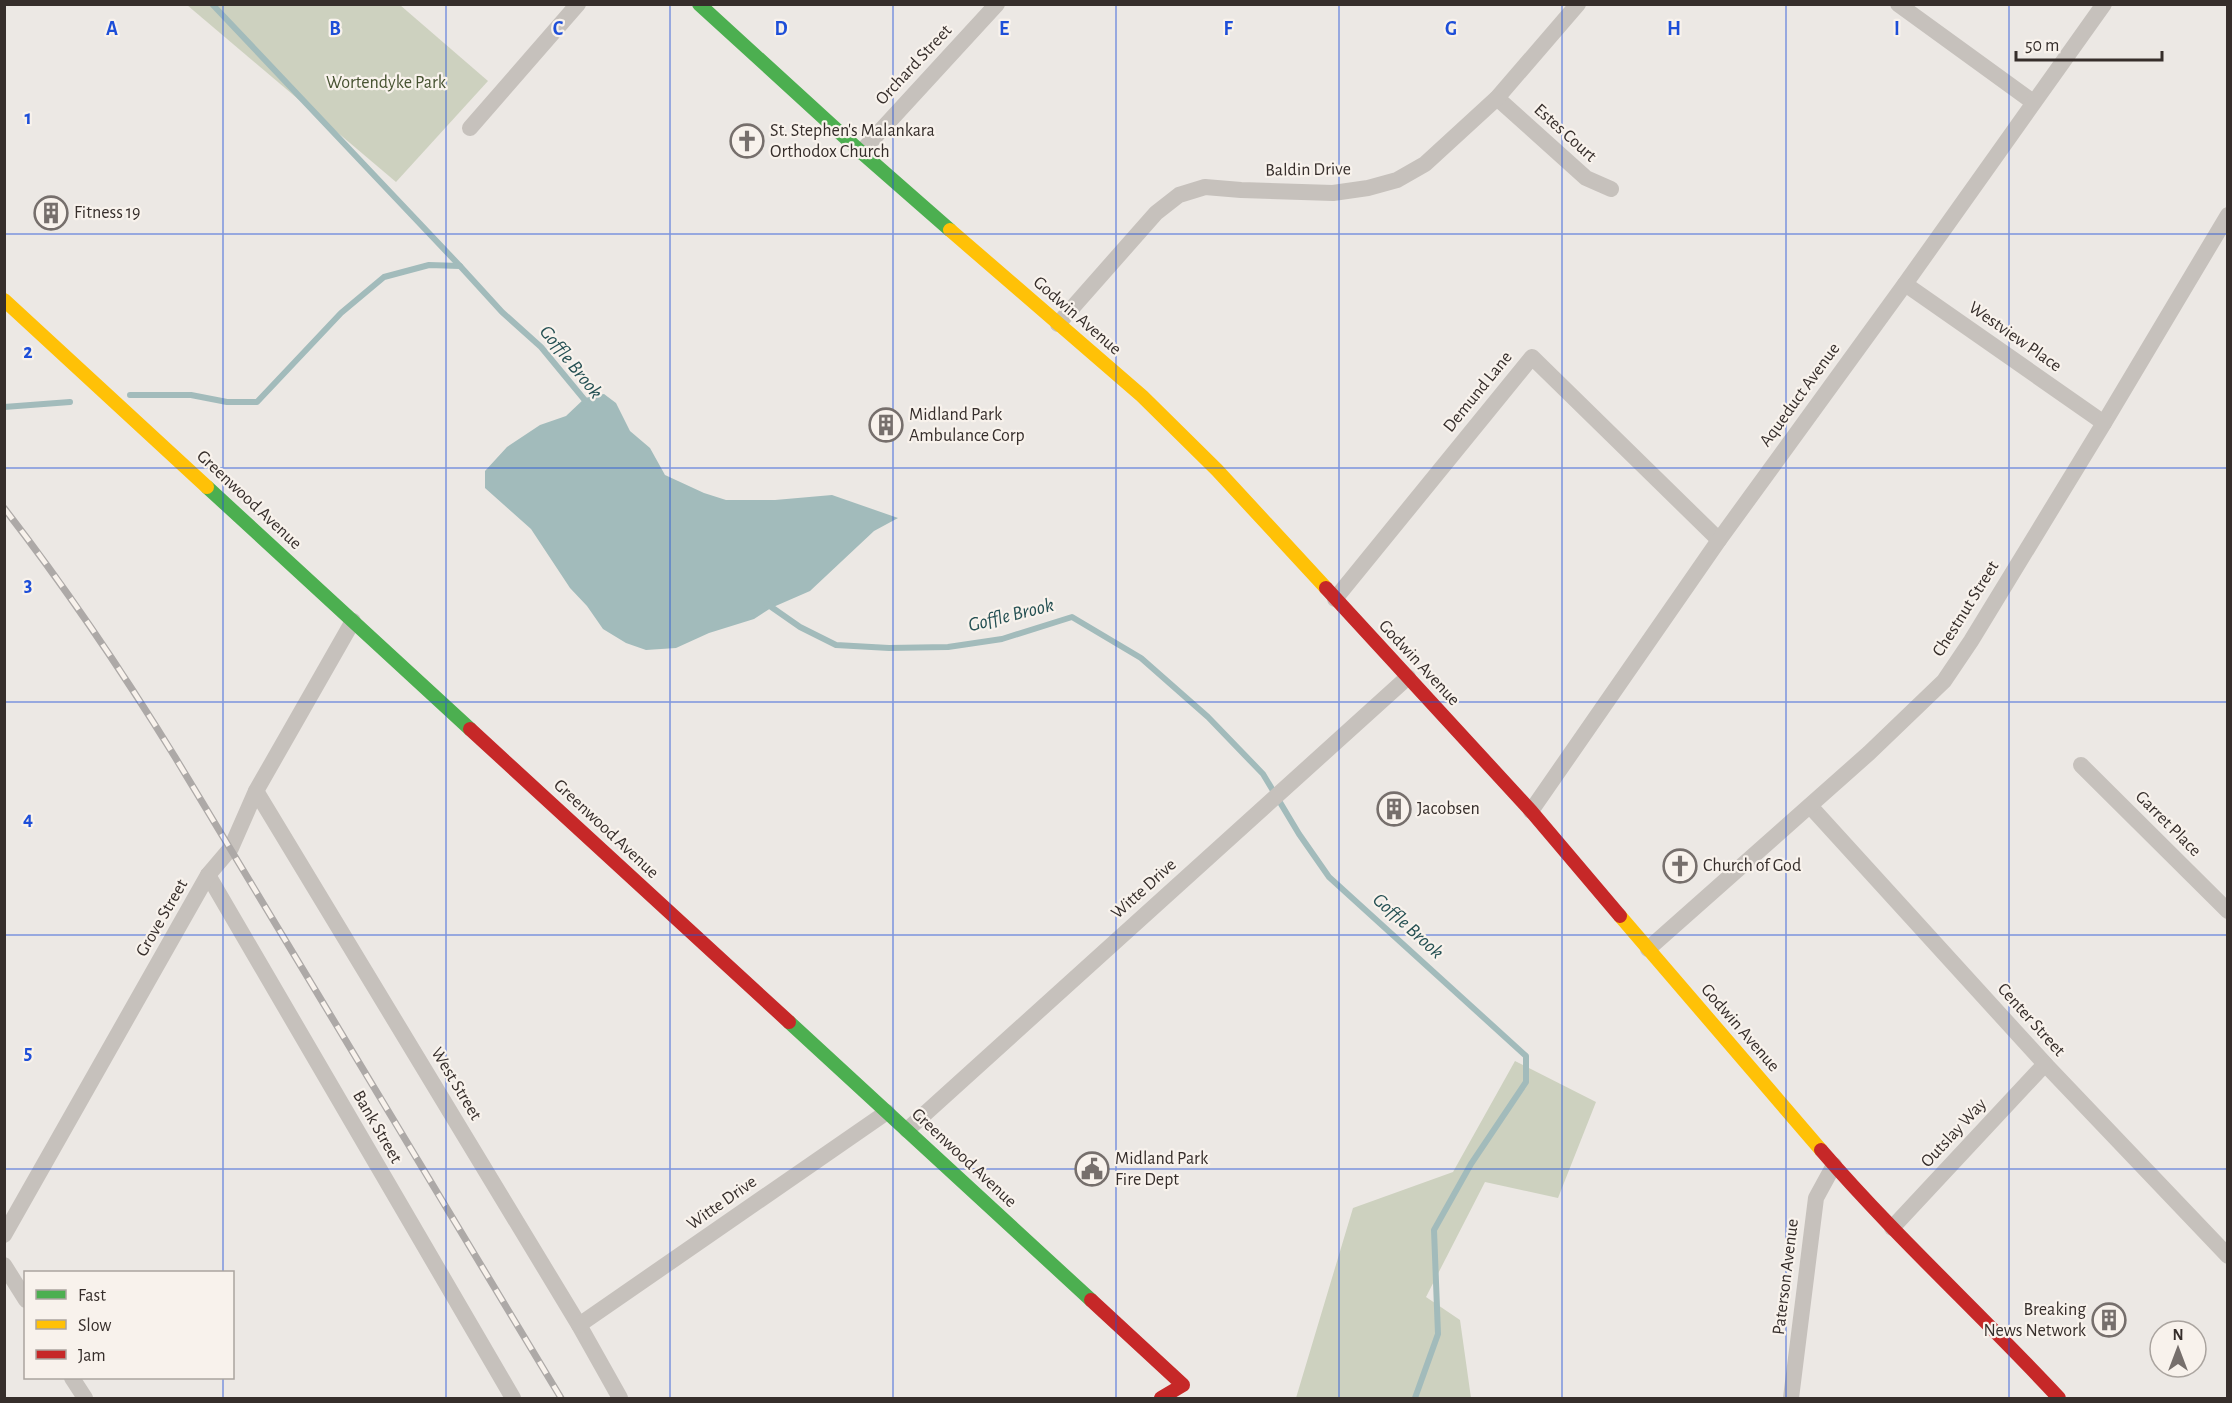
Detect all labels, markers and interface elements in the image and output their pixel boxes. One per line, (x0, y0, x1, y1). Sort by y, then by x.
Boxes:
text: A (106, 19, 118, 39)
text: B (329, 19, 341, 39)
text: C (553, 19, 564, 39)
text: D (774, 19, 788, 39)
text: E (999, 19, 1009, 39)
text: F (1223, 19, 1233, 39)
text: G (1445, 19, 1457, 39)
text: H (1667, 19, 1681, 39)
text: I (1894, 19, 1900, 39)
street label: Orchard Street (873, 21, 956, 108)
scale bar (2016, 24, 2162, 62)
text: 50 m (2025, 37, 2059, 55)
park label: Wortendyke Park (326, 74, 447, 92)
street label: Estes Court (1530, 100, 1600, 166)
text: 1 (24, 108, 32, 128)
place label: St. Stephen's Malankara Orthodox Church (770, 122, 935, 161)
church icon: St. Stephen's Malankara Orthodox Church (729, 123, 765, 159)
street label: Baldin Drive (1265, 160, 1351, 180)
building icon: Fitness 19 (33, 195, 69, 231)
place label: Fitness 19 (74, 204, 140, 222)
street label: Godwin Avenue (1030, 273, 1124, 359)
street label: Westview Place (1965, 298, 2065, 376)
water label: Goffle Brook (536, 322, 606, 402)
street label: Aqueduct Avenue (1756, 340, 1844, 450)
text: 2 (23, 342, 33, 362)
street label: Demund Lane (1440, 348, 1516, 436)
place label: Midland Park Ambulance Corp (909, 406, 1025, 445)
building icon: Midland Park Ambulance Corp (868, 407, 904, 443)
street label: Greenwood Avenue (193, 447, 305, 553)
street label: Chestnut Street (1929, 558, 2003, 660)
text: 3 (24, 575, 32, 595)
water label: Goffle Brook (966, 595, 1056, 635)
street label: Godwin Avenue (1375, 617, 1463, 709)
street label: Greenwood Avenue (550, 776, 662, 882)
street label: Garret Place (2132, 788, 2204, 860)
building icon: Jacobsen (1376, 791, 1412, 827)
place label: Jacobsen (1417, 800, 1480, 818)
text: 4 (23, 809, 33, 829)
church icon: Church of God (1662, 848, 1698, 884)
street label: Witte Drive (1108, 855, 1180, 923)
place label: Church of God (1703, 857, 1801, 875)
street label: Grove Street (133, 876, 191, 960)
water label: Goffle Brook (1369, 889, 1447, 963)
street label: Center Street (1994, 980, 2068, 1060)
street label: Godwin Avenue (1697, 981, 1783, 1075)
text: 5 (24, 1043, 32, 1063)
street label: West Street (427, 1045, 485, 1124)
street label: Bank Street (349, 1088, 405, 1167)
street label: Outslay Way (1918, 1095, 1990, 1171)
street label: Greenwood Avenue (908, 1105, 1020, 1211)
place label: Midland Park Fire Dept (1115, 1150, 1209, 1189)
public building icon: Midland Park Fire Dept (1074, 1151, 1110, 1187)
street label: Witte Drive (684, 1173, 760, 1233)
street label: Paterson Avenue (1770, 1218, 1802, 1336)
legend (24, 1271, 234, 1379)
text: Fast (78, 1287, 106, 1305)
place label: Breaking News Network (1983, 1301, 2087, 1340)
building icon: Breaking News Network (2091, 1302, 2127, 1338)
text: Slow (78, 1317, 111, 1335)
north arrow (2148, 1319, 2208, 1379)
text: N (2172, 1327, 2184, 1343)
text: Jam (78, 1347, 106, 1365)

